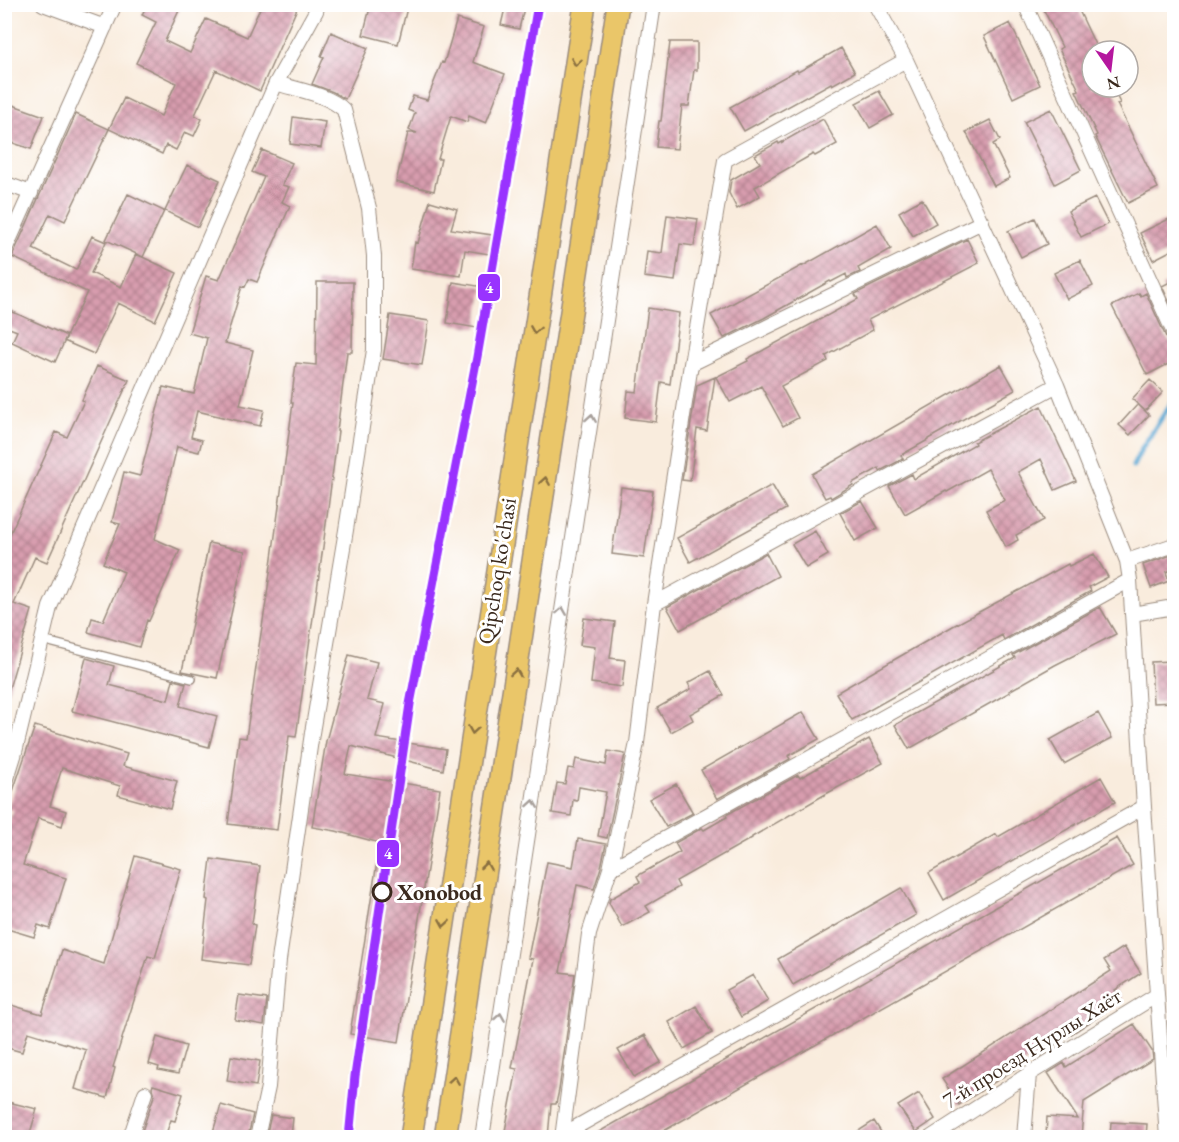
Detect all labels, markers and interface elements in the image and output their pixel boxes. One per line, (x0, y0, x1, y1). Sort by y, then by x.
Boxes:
north arrow (1080, 39, 1140, 99)
one-way arrow (570, 58, 582, 67)
text: N (1105, 71, 1122, 95)
line badge: 4 (477, 273, 501, 302)
text: 4 (485, 277, 494, 298)
one-way arrow (529, 325, 541, 334)
one-way arrow (585, 414, 597, 423)
one-way arrow (538, 476, 551, 486)
street label: Qipchoq ko'chasi (471, 496, 523, 646)
one-way arrow (555, 606, 567, 616)
one-way arrow (509, 669, 521, 678)
one-way arrow (467, 725, 480, 735)
one-way arrow (526, 799, 538, 808)
line badge: 4 (376, 839, 400, 868)
text: 4 (384, 843, 393, 864)
one-way arrow (480, 862, 492, 871)
place label: Xonobod (396, 878, 482, 907)
marker: Xonobod (372, 882, 392, 902)
one-way arrow (438, 918, 450, 927)
street label: 7-й проезд Нурлы Хаёт (937, 981, 1127, 1115)
one-way arrow (493, 1013, 506, 1023)
one-way arrow (447, 1075, 459, 1084)

